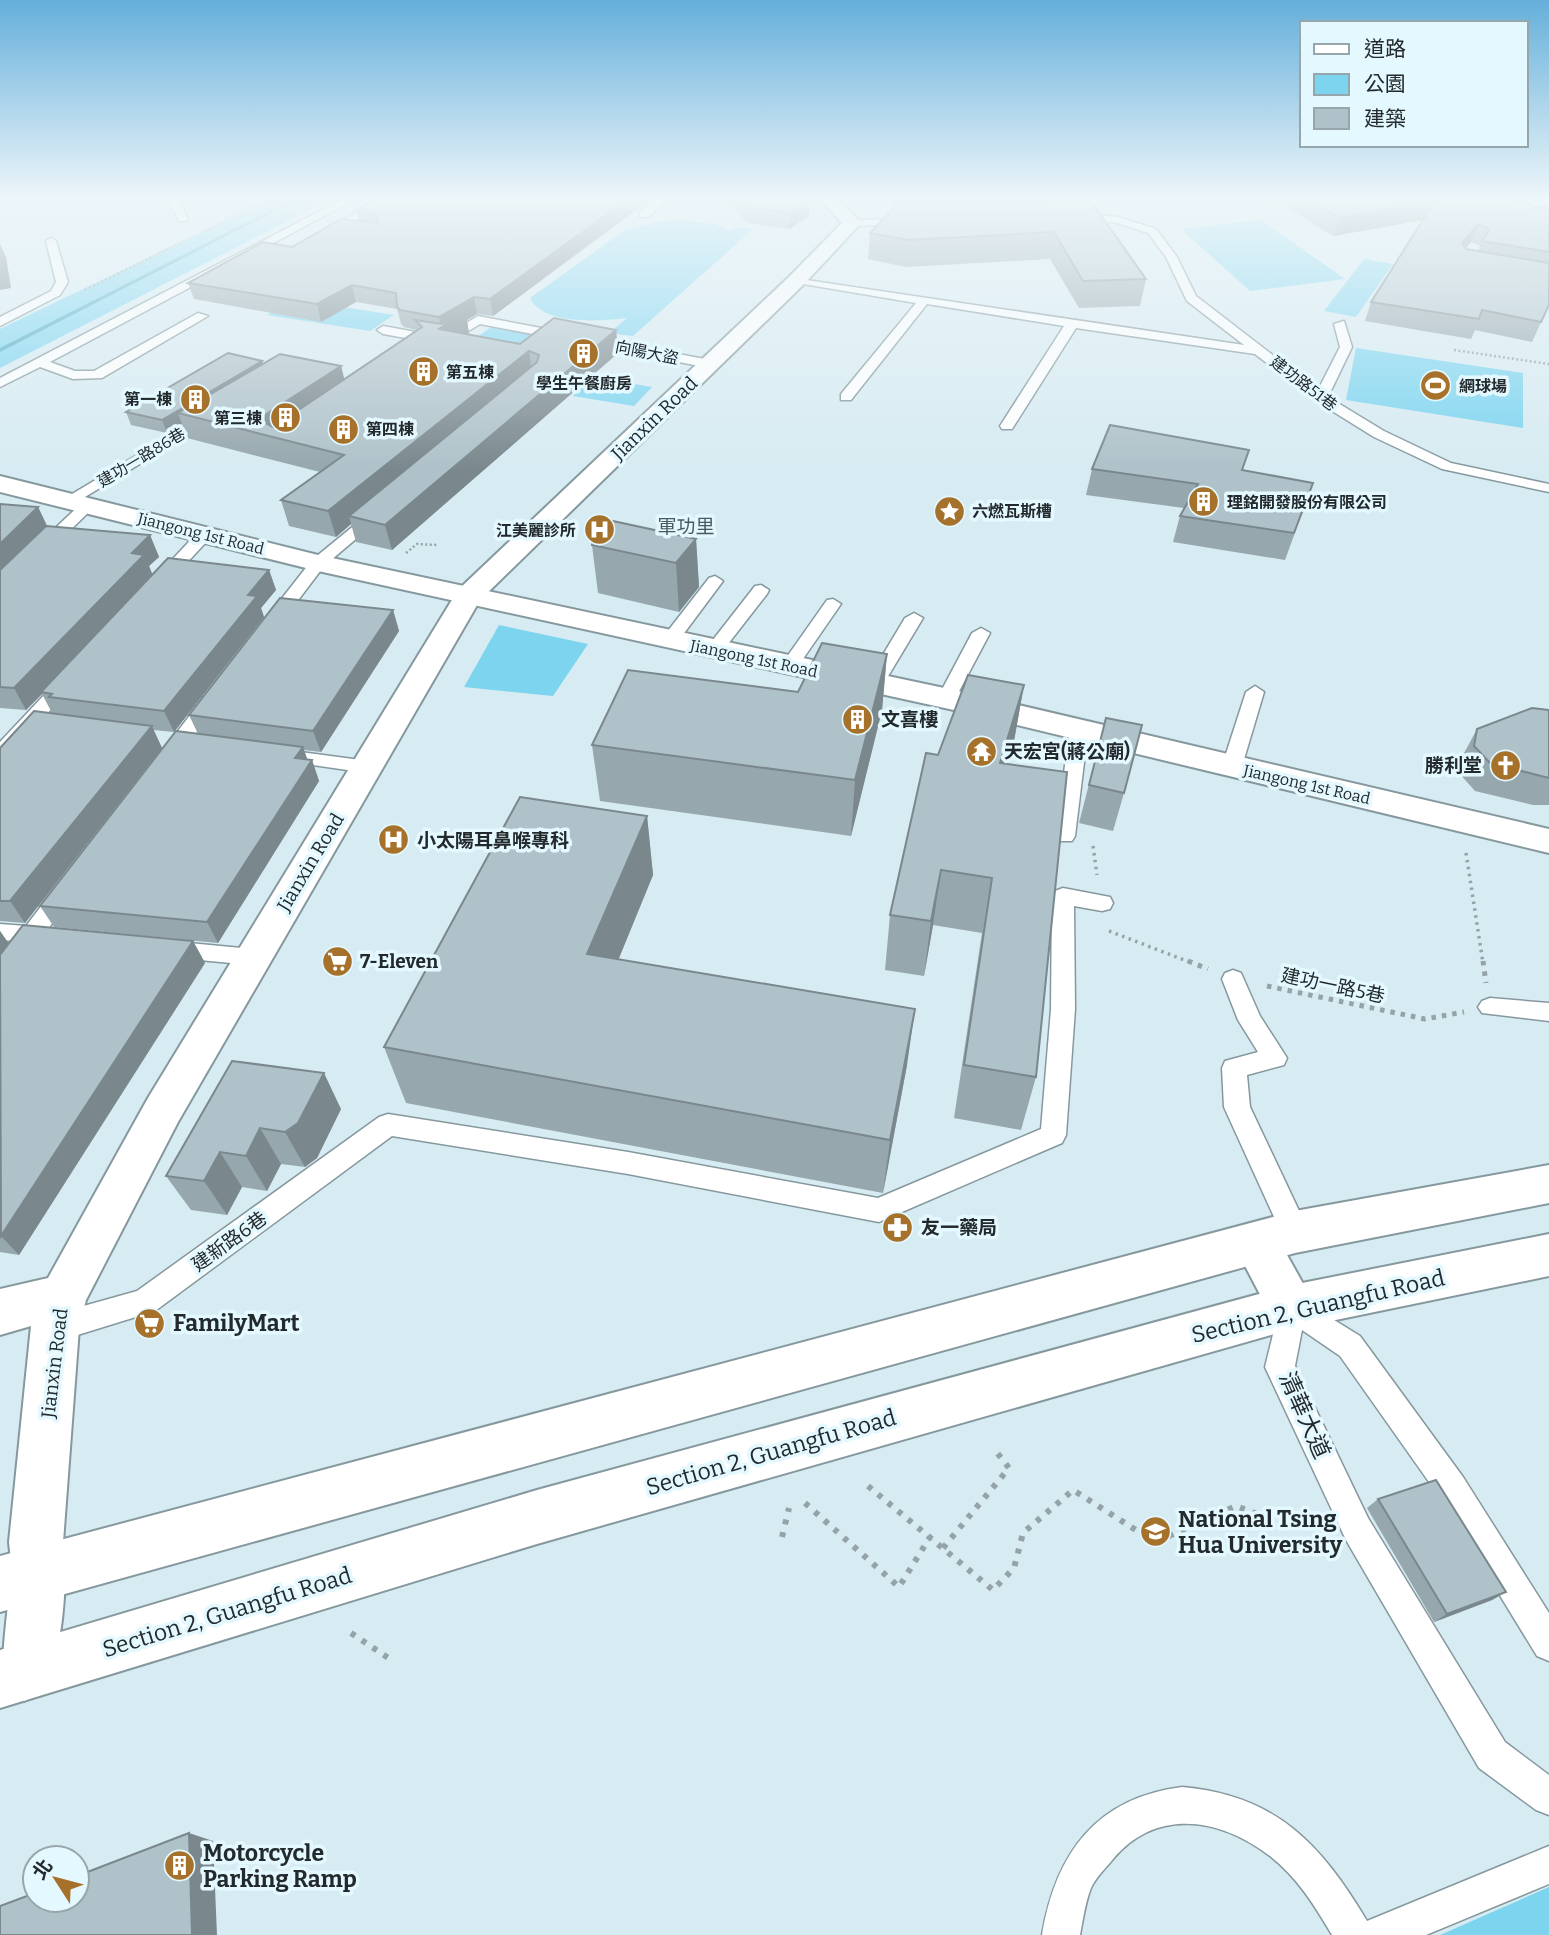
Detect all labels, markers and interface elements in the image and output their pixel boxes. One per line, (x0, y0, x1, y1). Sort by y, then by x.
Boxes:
legend (1300, 21, 1528, 147)
text: 道路 (1364, 36, 1406, 62)
text: 公園 (1364, 71, 1406, 97)
text: 建築 (1364, 106, 1406, 132)
building icon: 學生午餐廚房 (567, 337, 601, 371)
street label: 向陽大盜 (614, 337, 680, 368)
street label: 建功路51巷 (1266, 352, 1341, 415)
building icon: 第五棟 (406, 355, 440, 389)
place label: 第五棟 (446, 363, 494, 382)
sports icon: 網球場 (1419, 369, 1453, 403)
street label: Jianxin Road (606, 372, 702, 466)
place label: 學生午餐廚房 (536, 374, 632, 393)
place label: 網球場 (1459, 377, 1507, 396)
building icon: 第一棟 (178, 382, 212, 416)
place label: 第一棟 (124, 390, 172, 409)
building icon: 第三棟 (268, 401, 302, 435)
place label: 第三棟 (214, 409, 262, 428)
building icon: 第四棟 (326, 412, 360, 446)
place label: 第四棟 (366, 420, 414, 439)
street label: 建功一路86巷 (94, 424, 189, 491)
building icon: 理銘開發股份有限公司 (1187, 485, 1221, 519)
place label: 理銘開發股份有限公司 (1227, 493, 1387, 512)
place icon: 六燃瓦斯槽 (932, 494, 966, 528)
place label: 六燃瓦斯槽 (972, 502, 1052, 521)
street label: Jiangong 1st Road (135, 508, 267, 559)
hospital icon: 江美麗診所 (582, 513, 616, 547)
district label: 軍功里 (657, 515, 715, 538)
place label: 江美麗診所 (496, 521, 576, 540)
street label: Jiangong 1st Road (688, 636, 820, 681)
building icon: 文喜樓 (841, 702, 875, 736)
place label: 文喜樓 (881, 708, 938, 731)
temple icon: 天宏宮(蔣公廟) (964, 734, 998, 768)
place label: 天宏宮(蔣公廟) (1004, 740, 1130, 763)
church icon: 勝利堂 (1488, 748, 1522, 782)
place label: 勝利堂 (1425, 754, 1482, 777)
street label: Jiangong 1st Road (1241, 760, 1373, 808)
street label: Jianxin Road (272, 809, 349, 916)
hospital icon: 小太陽耳鼻喉專科 (377, 823, 411, 857)
place label: 小太陽耳鼻喉專科 (417, 829, 569, 852)
supermarket icon: 7-Eleven (320, 944, 354, 978)
place label: 7-Eleven (360, 950, 439, 973)
street label: 建功一路5巷 (1279, 963, 1387, 1008)
street label: 建新路6巷 (187, 1206, 271, 1276)
pharmacy icon: 友一藥局 (881, 1210, 915, 1244)
place label: 友一藥局 (921, 1216, 997, 1239)
street label: Section 2, Guangfu Road (1189, 1263, 1448, 1349)
supermarket icon: FamilyMart (133, 1306, 167, 1340)
street label: Jianxin Road (36, 1307, 73, 1420)
place label: FamilyMart (173, 1309, 300, 1337)
street label: 清華大道 (1274, 1367, 1336, 1463)
street label: Section 2, Guangfu Road (643, 1403, 900, 1501)
place label: National Tsing Hua University (1178, 1505, 1342, 1559)
school or university icon: National Tsing Hua University (1138, 1515, 1172, 1549)
street label: Section 2, Guangfu Road (99, 1561, 355, 1663)
place label: Motorcycle Parking Ramp (203, 1839, 357, 1893)
north arrow (21, 1844, 91, 1914)
building icon: Motorcycle Parking Ramp (163, 1849, 197, 1883)
text: 北 (28, 1855, 58, 1884)

